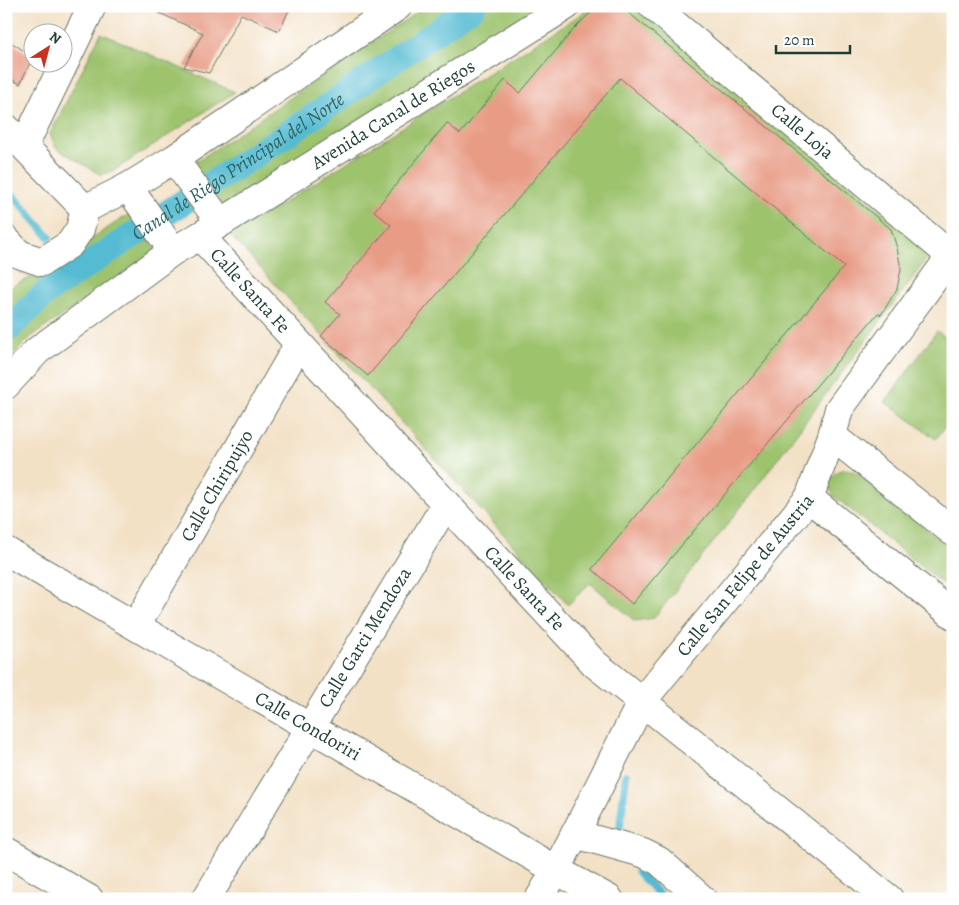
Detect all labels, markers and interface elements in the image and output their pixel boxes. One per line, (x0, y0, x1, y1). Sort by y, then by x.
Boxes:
north arrow (22, 22, 72, 72)
scale bar (776, 22, 850, 54)
text: N (46, 27, 65, 49)
text: 20 m (784, 30, 815, 50)
street label: Avenida Canal de Riegos (306, 53, 480, 176)
water label: Canal de Riego Principal del Norte (126, 86, 349, 246)
street label: Calle Loja (765, 97, 840, 165)
street label: Calle Santa Fe (204, 242, 296, 339)
street label: Calle Chiripujyo (174, 425, 260, 546)
street label: Calle San Felipe de Austria (671, 488, 820, 662)
street label: Calle Santa Fe (478, 540, 571, 637)
street label: Calle Garci Mendoza (312, 562, 418, 713)
street label: Calle Condoriri (250, 685, 366, 767)

